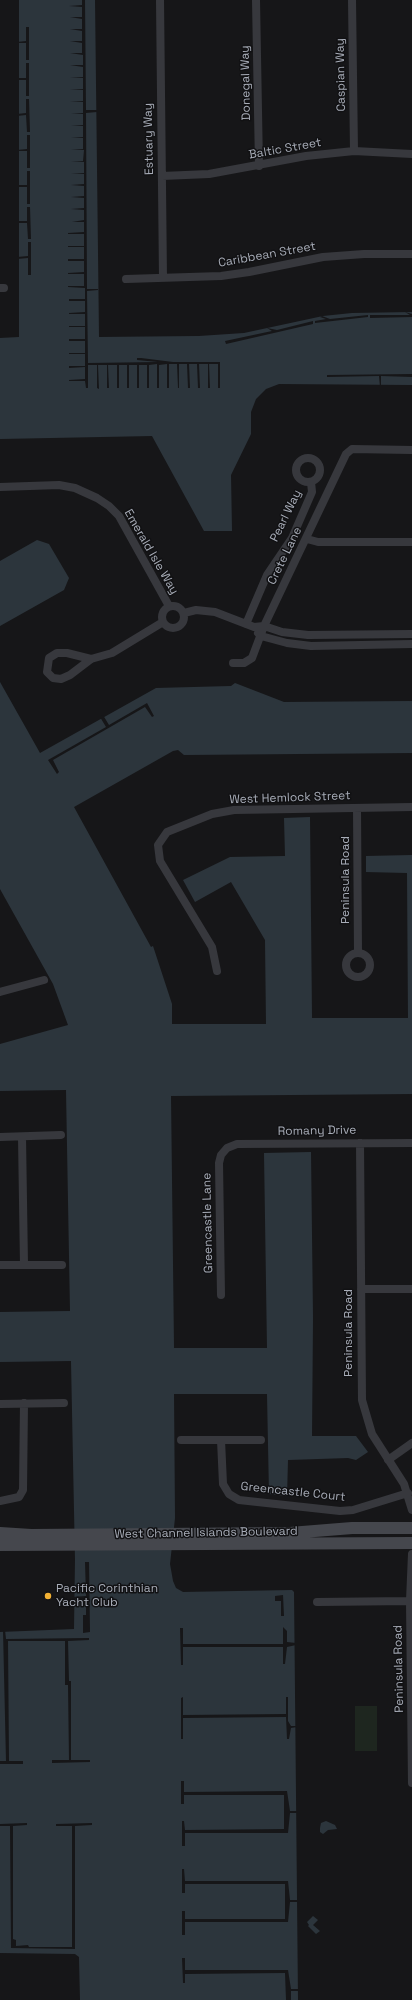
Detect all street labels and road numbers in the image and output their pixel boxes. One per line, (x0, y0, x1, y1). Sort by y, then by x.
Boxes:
street label: Caspian Way (333, 38, 349, 112)
street label: Donegal Way (238, 45, 254, 121)
street label: Estuary Way (141, 103, 157, 175)
street label: Baltic Street (248, 136, 322, 162)
street label: Caribbean Street (217, 239, 317, 271)
street label: Pearl Way (267, 488, 305, 544)
street label: Emerald Isle Way (121, 507, 181, 597)
street label: Crete Lane (265, 525, 305, 587)
street label: West Hemlock Street (229, 789, 351, 807)
street label: Peninsula Road (339, 836, 353, 924)
street label: Romany Drive (278, 1123, 356, 1139)
street label: Greencastle Lane (200, 1173, 216, 1273)
street label: Peninsula Road (342, 1289, 356, 1377)
street label: Greencastle Court (240, 1479, 346, 1505)
street label: West Channel Islands Boulevard (114, 1524, 298, 1542)
street label: Peninsula Road (391, 1625, 407, 1713)

